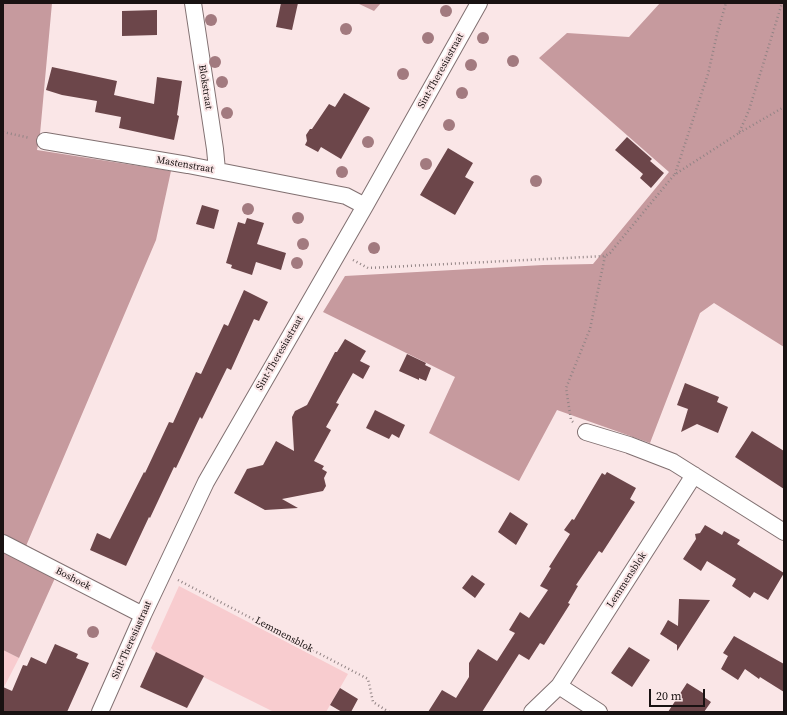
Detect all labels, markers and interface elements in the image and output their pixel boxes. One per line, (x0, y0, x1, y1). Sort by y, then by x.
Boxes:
street label: Sint-Theresiastraat (415, 31, 467, 111)
street label: Blokstraat (196, 64, 214, 110)
street label: Mastenstraat (155, 154, 215, 176)
street label: Sint-Theresiastraat (254, 314, 306, 392)
street label: Lemmensblok (605, 550, 649, 610)
street label: Boshoek (53, 565, 93, 593)
street label: Sint-Theresiastraat (109, 599, 155, 681)
street label: Lemmensblok (253, 615, 315, 655)
scale bar (651, 681, 707, 707)
text: 20 m (656, 688, 682, 704)

